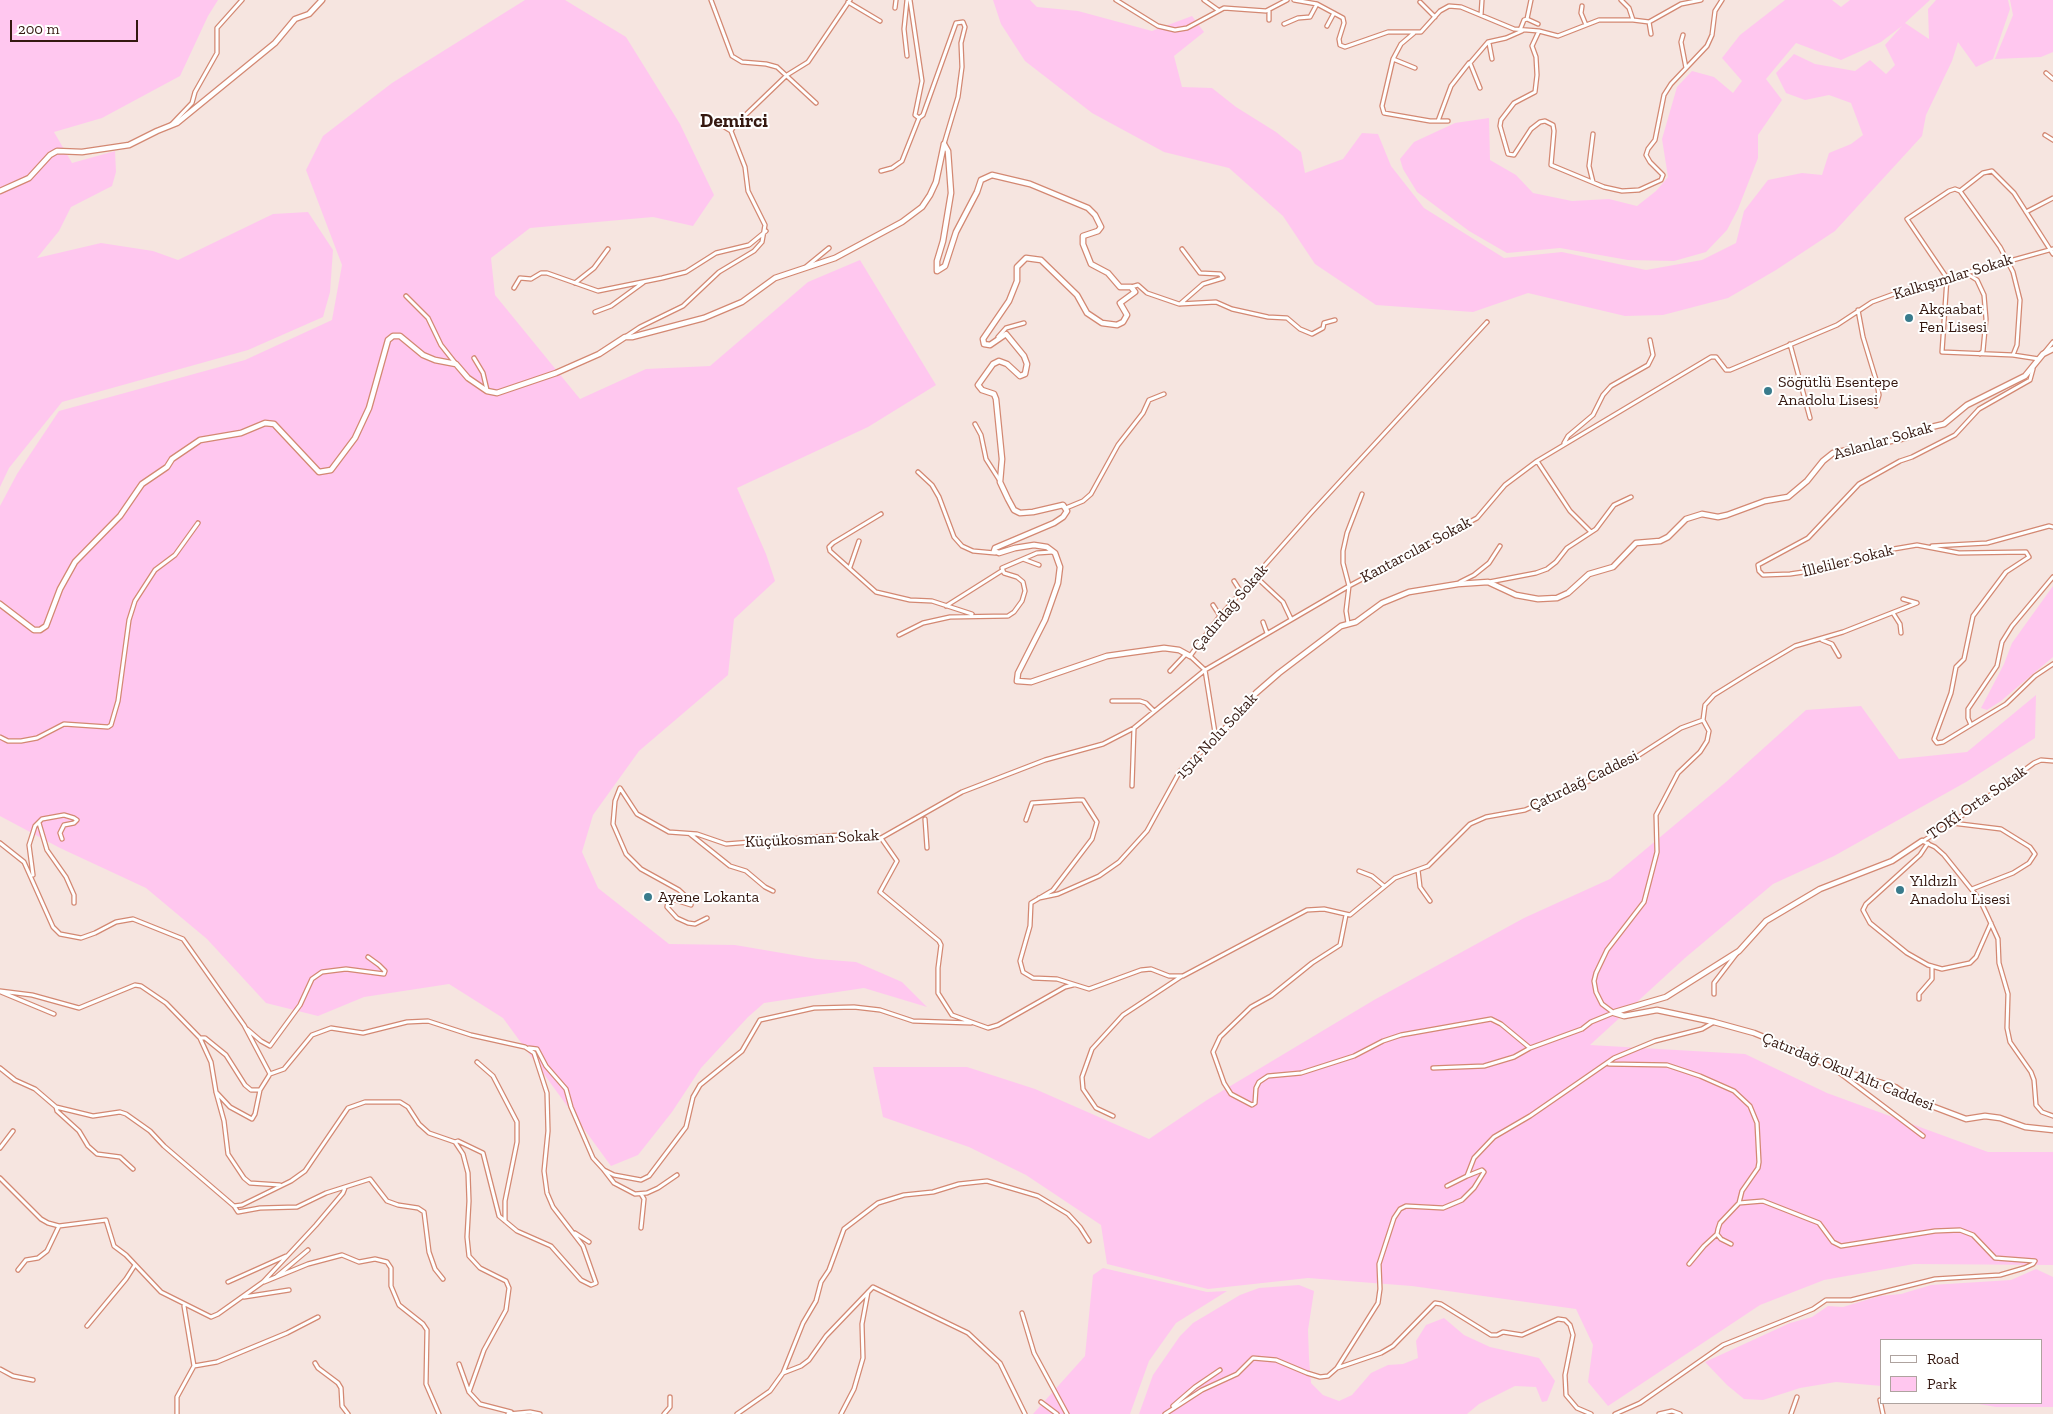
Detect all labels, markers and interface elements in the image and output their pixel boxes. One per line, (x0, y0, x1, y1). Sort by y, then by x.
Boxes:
scale bar (12, 10, 140, 42)
text: 200 m (18, 20, 59, 38)
district label: Demirci (700, 111, 768, 133)
street label: Kalkışımlar Sokak (1891, 250, 2015, 304)
place label: Akçaabat Fen Lisesi (1919, 299, 1987, 337)
marker: Akçaabat Fen Lisesi (1903, 312, 1915, 324)
place label: Söğütlü Esentepe Anadolu Lisesi (1778, 372, 1898, 410)
marker: Söğütlü Esentepe Anadolu Lisesi (1762, 385, 1774, 397)
street label: Aslanlar Sokak (1831, 418, 1935, 464)
street label: Kantarcılar Sokak (1357, 513, 1475, 587)
street label: İlleliler Sokak (1800, 540, 1896, 582)
street label: Çadırdağ Sokak (1188, 560, 1272, 656)
street label: 1514 Nolu Sokak (1172, 689, 1262, 783)
street label: Çatırdağ Caddesi (1526, 746, 1642, 816)
street label: TOKİ Orta Sokak (1924, 762, 2030, 844)
street label: Küçükosman Sokak (744, 826, 880, 852)
place label: Yıldızlı Anadolu Lisesi (1910, 871, 2010, 909)
marker: Yıldızlı Anadolu Lisesi (1894, 884, 1906, 896)
place label: Ayene Lokanta (658, 887, 759, 907)
marker: Ayene Lokanta (642, 891, 654, 903)
street label: Çatırdağ Okul Altı Caddesi (1759, 1029, 1937, 1115)
legend (1880, 1339, 2043, 1404)
text: Road (1927, 1350, 1959, 1368)
text: Park (1927, 1375, 1957, 1393)

